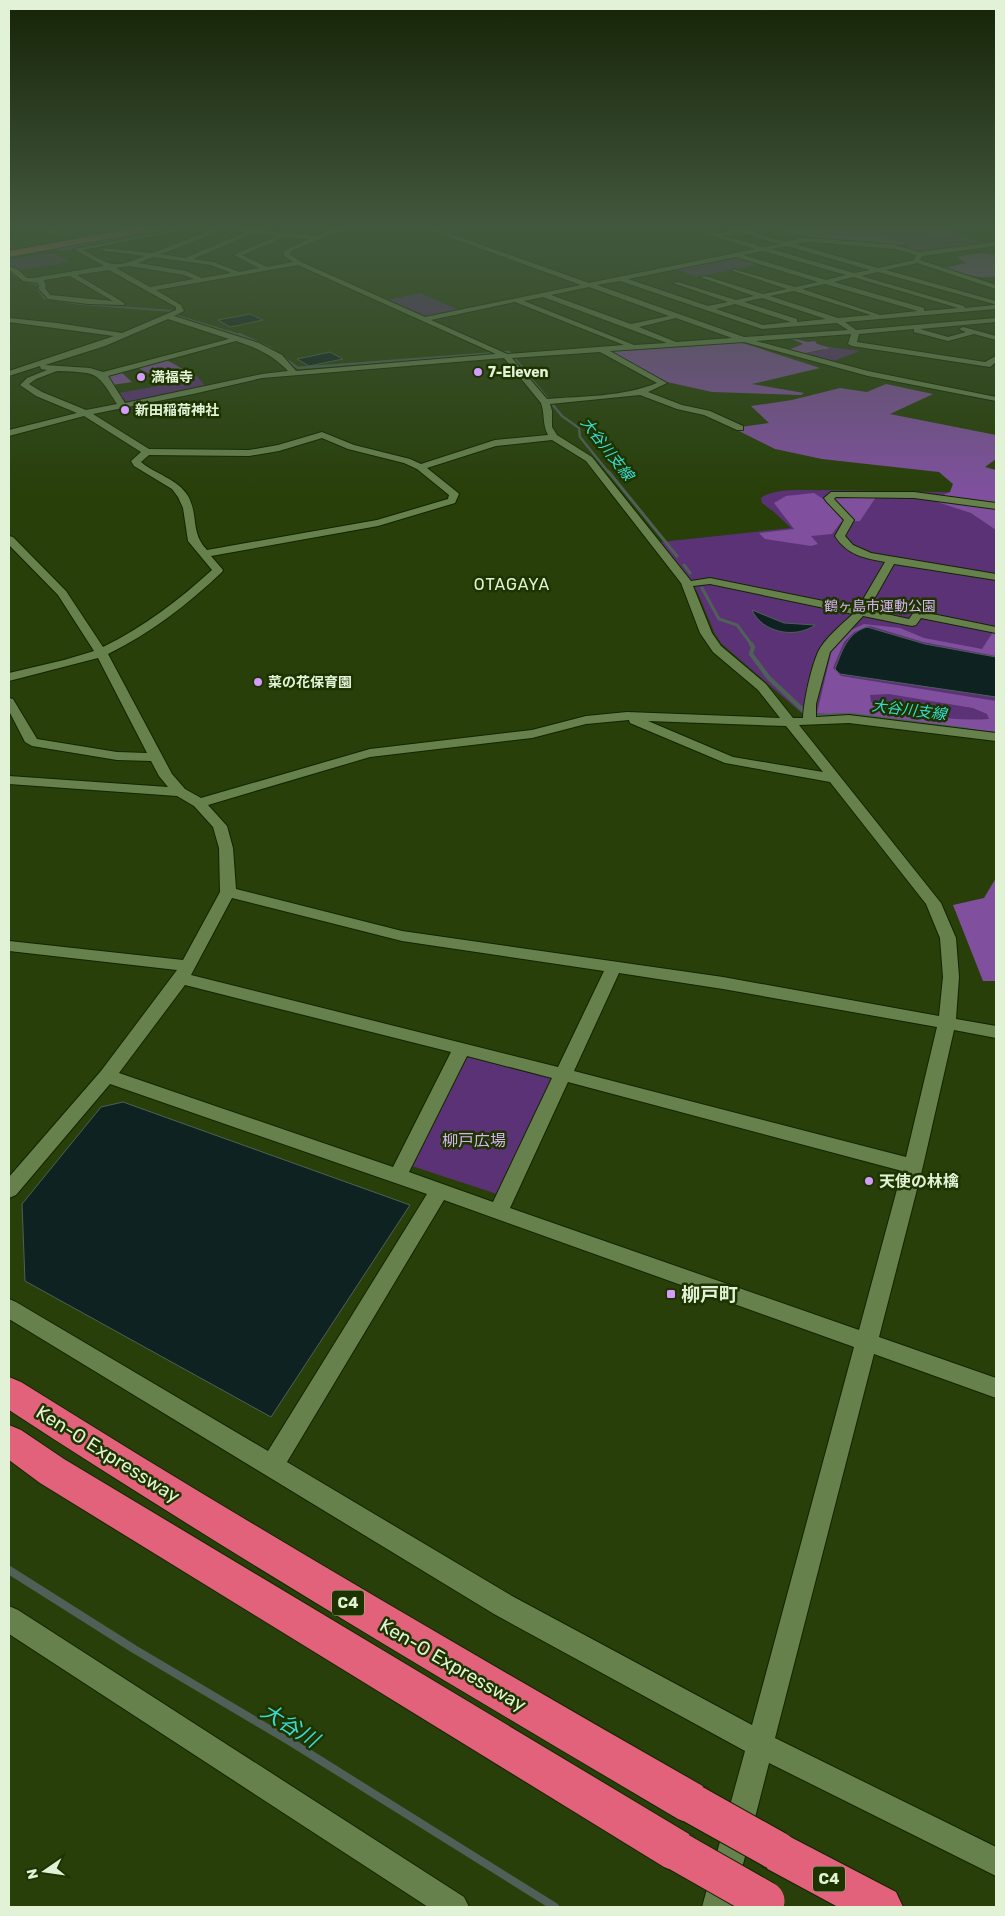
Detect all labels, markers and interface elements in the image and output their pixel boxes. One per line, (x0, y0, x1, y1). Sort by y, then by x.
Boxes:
place label: 7-Eleven (488, 364, 549, 381)
marker: 7-Eleven (472, 366, 484, 378)
place label: 満福寺 (151, 369, 193, 386)
marker: 満福寺 (135, 371, 147, 383)
place label: 新田稲荷神社 (135, 402, 219, 419)
marker: 新田稲荷神社 (119, 404, 131, 416)
water label: 大谷川支線 (577, 414, 638, 486)
district label: OTAGAYA (474, 575, 550, 594)
park label: 鶴ヶ島市運動公園 (824, 598, 936, 615)
place label: 菜の花保育園 (268, 674, 352, 691)
marker: 菜の花保育園 (252, 676, 264, 688)
water label: 大谷川支線 (871, 696, 949, 724)
park label: 柳戸広場 (442, 1131, 506, 1150)
place label: 天使の林檎 (879, 1172, 959, 1191)
marker: 天使の林檎 (863, 1175, 875, 1187)
place label: 柳戸町 (681, 1283, 738, 1306)
marker: 柳戸町 (665, 1288, 677, 1300)
street label: Ken-O Expressway (32, 1400, 184, 1508)
road number: C4 (332, 1590, 364, 1616)
street label: Ken-O Expressway (376, 1614, 530, 1716)
water label: 大谷川 (257, 1698, 325, 1753)
north arrow (20, 1846, 70, 1896)
road number: C4 (813, 1866, 845, 1892)
text: N (23, 1867, 42, 1881)

